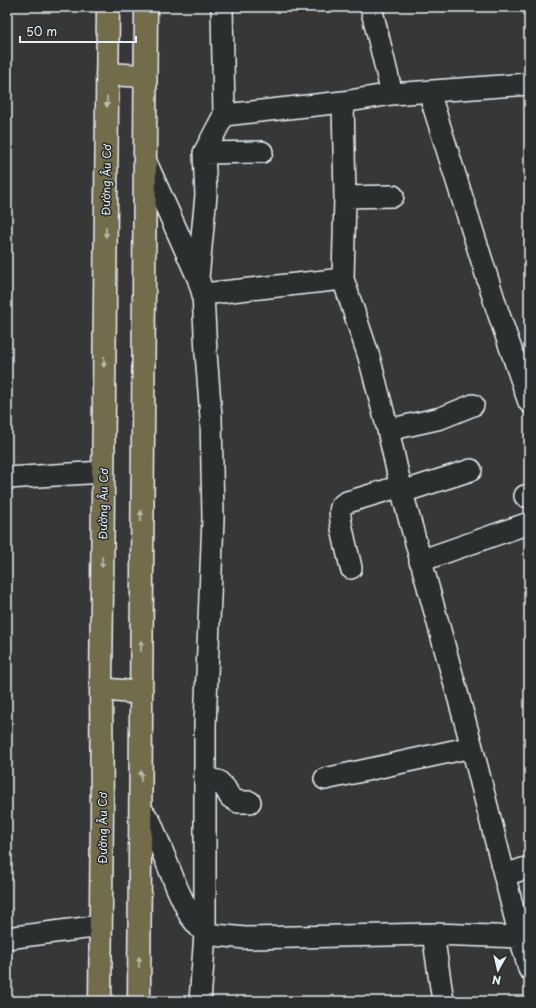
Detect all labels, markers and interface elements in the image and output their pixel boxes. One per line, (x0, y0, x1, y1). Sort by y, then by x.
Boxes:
scale bar (20, 18, 136, 44)
text: 50 m (26, 22, 57, 40)
one-way arrow (104, 96, 110, 109)
street label: Đường Âu Cơ (97, 143, 115, 216)
one-way arrow (103, 226, 109, 239)
one-way arrow (101, 356, 107, 369)
street label: Đường Âu Cơ (94, 467, 112, 540)
one-way arrow (138, 510, 145, 522)
one-way arrow (99, 556, 105, 569)
one-way arrow (138, 639, 144, 652)
one-way arrow (138, 769, 144, 782)
street label: Đường Âu Cơ (94, 792, 111, 864)
north arrow (478, 950, 518, 990)
one-way arrow (136, 955, 142, 968)
text: N (491, 971, 502, 989)

